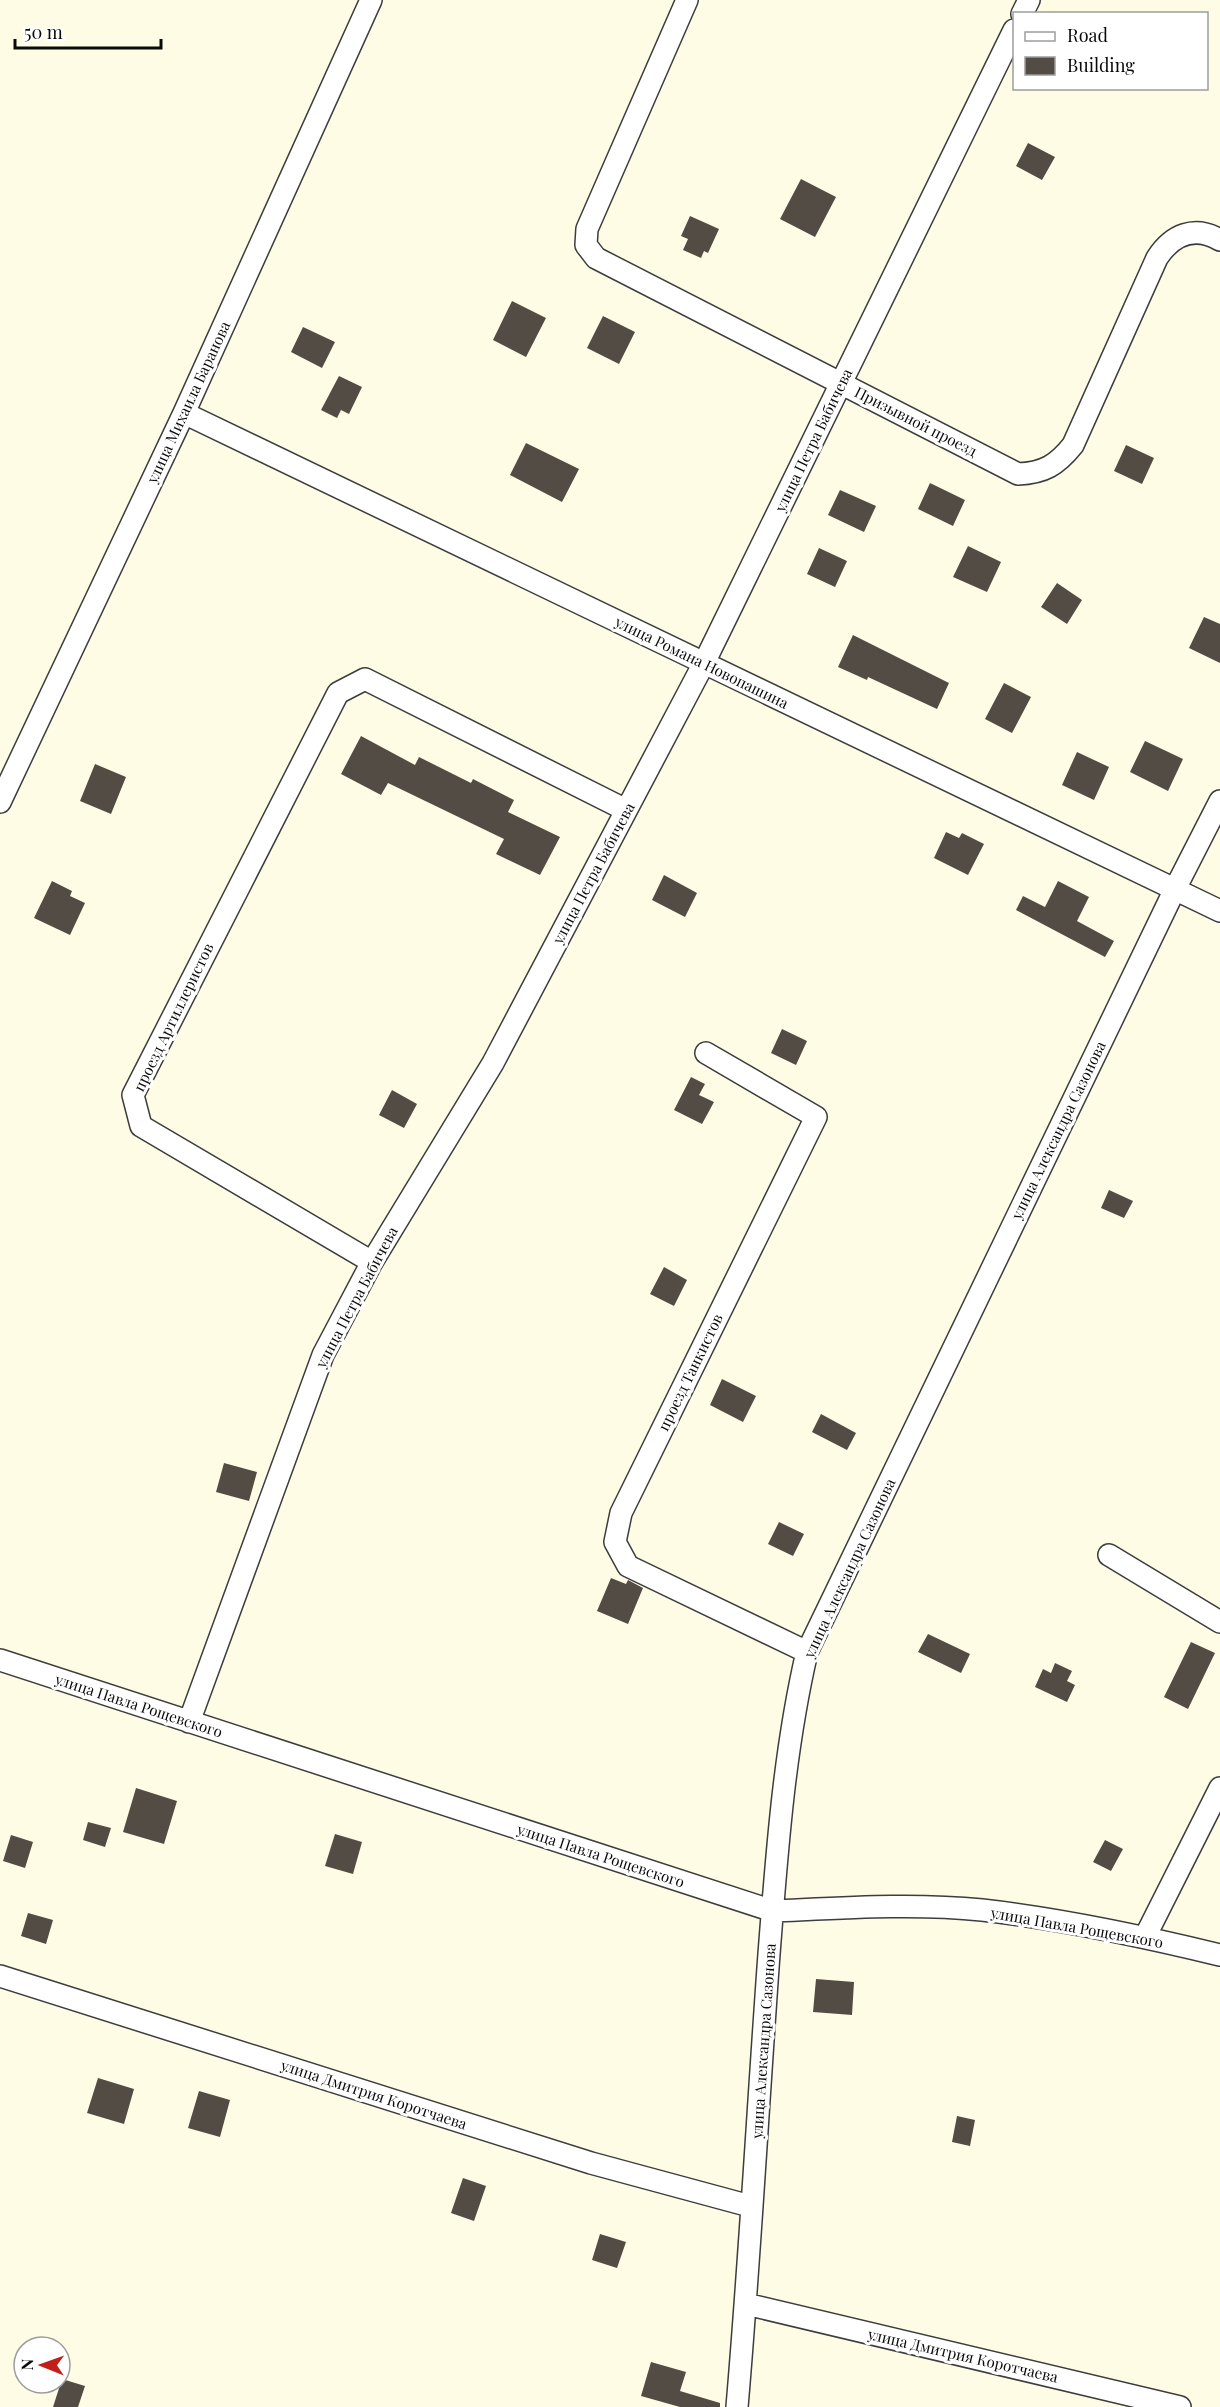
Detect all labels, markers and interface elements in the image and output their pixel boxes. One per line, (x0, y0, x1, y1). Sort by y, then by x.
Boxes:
scale bar (15, 12, 160, 50)
legend (1013, 12, 1208, 90)
text: 50 m (24, 20, 63, 44)
text: Road (1067, 23, 1108, 47)
text: Building (1067, 53, 1135, 77)
street label: улица Михаила Баранова (141, 317, 235, 487)
street label: улица Петра Бабичева (769, 365, 857, 516)
street label: Призывной проезд (851, 381, 981, 461)
street label: улица Романа Новопашина (611, 611, 793, 713)
street label: улица Петра Бабичева (547, 798, 639, 948)
street label: проезд Артиллеристов (128, 939, 218, 1095)
street label: улица Александра Сазонова (1006, 1037, 1110, 1223)
street label: улица Петра Бабичева (310, 1222, 402, 1372)
street label: проезд Танкистов (653, 1310, 727, 1434)
street label: улица Александра Сазонова (798, 1475, 900, 1662)
street label: улица Павла Рощевского (52, 1668, 225, 1742)
street label: улица Павла Рощевского (514, 1818, 687, 1892)
street label: улица Павла Рощевского (988, 1902, 1165, 1952)
street label: улица Александра Сазонова (746, 1942, 780, 2140)
street label: улица Дмитрия Коротчаева (277, 2054, 470, 2134)
street label: улица Дмитрия Коротчаева (865, 2323, 1061, 2387)
north arrow (12, 2335, 72, 2395)
text: N (16, 2358, 37, 2371)

